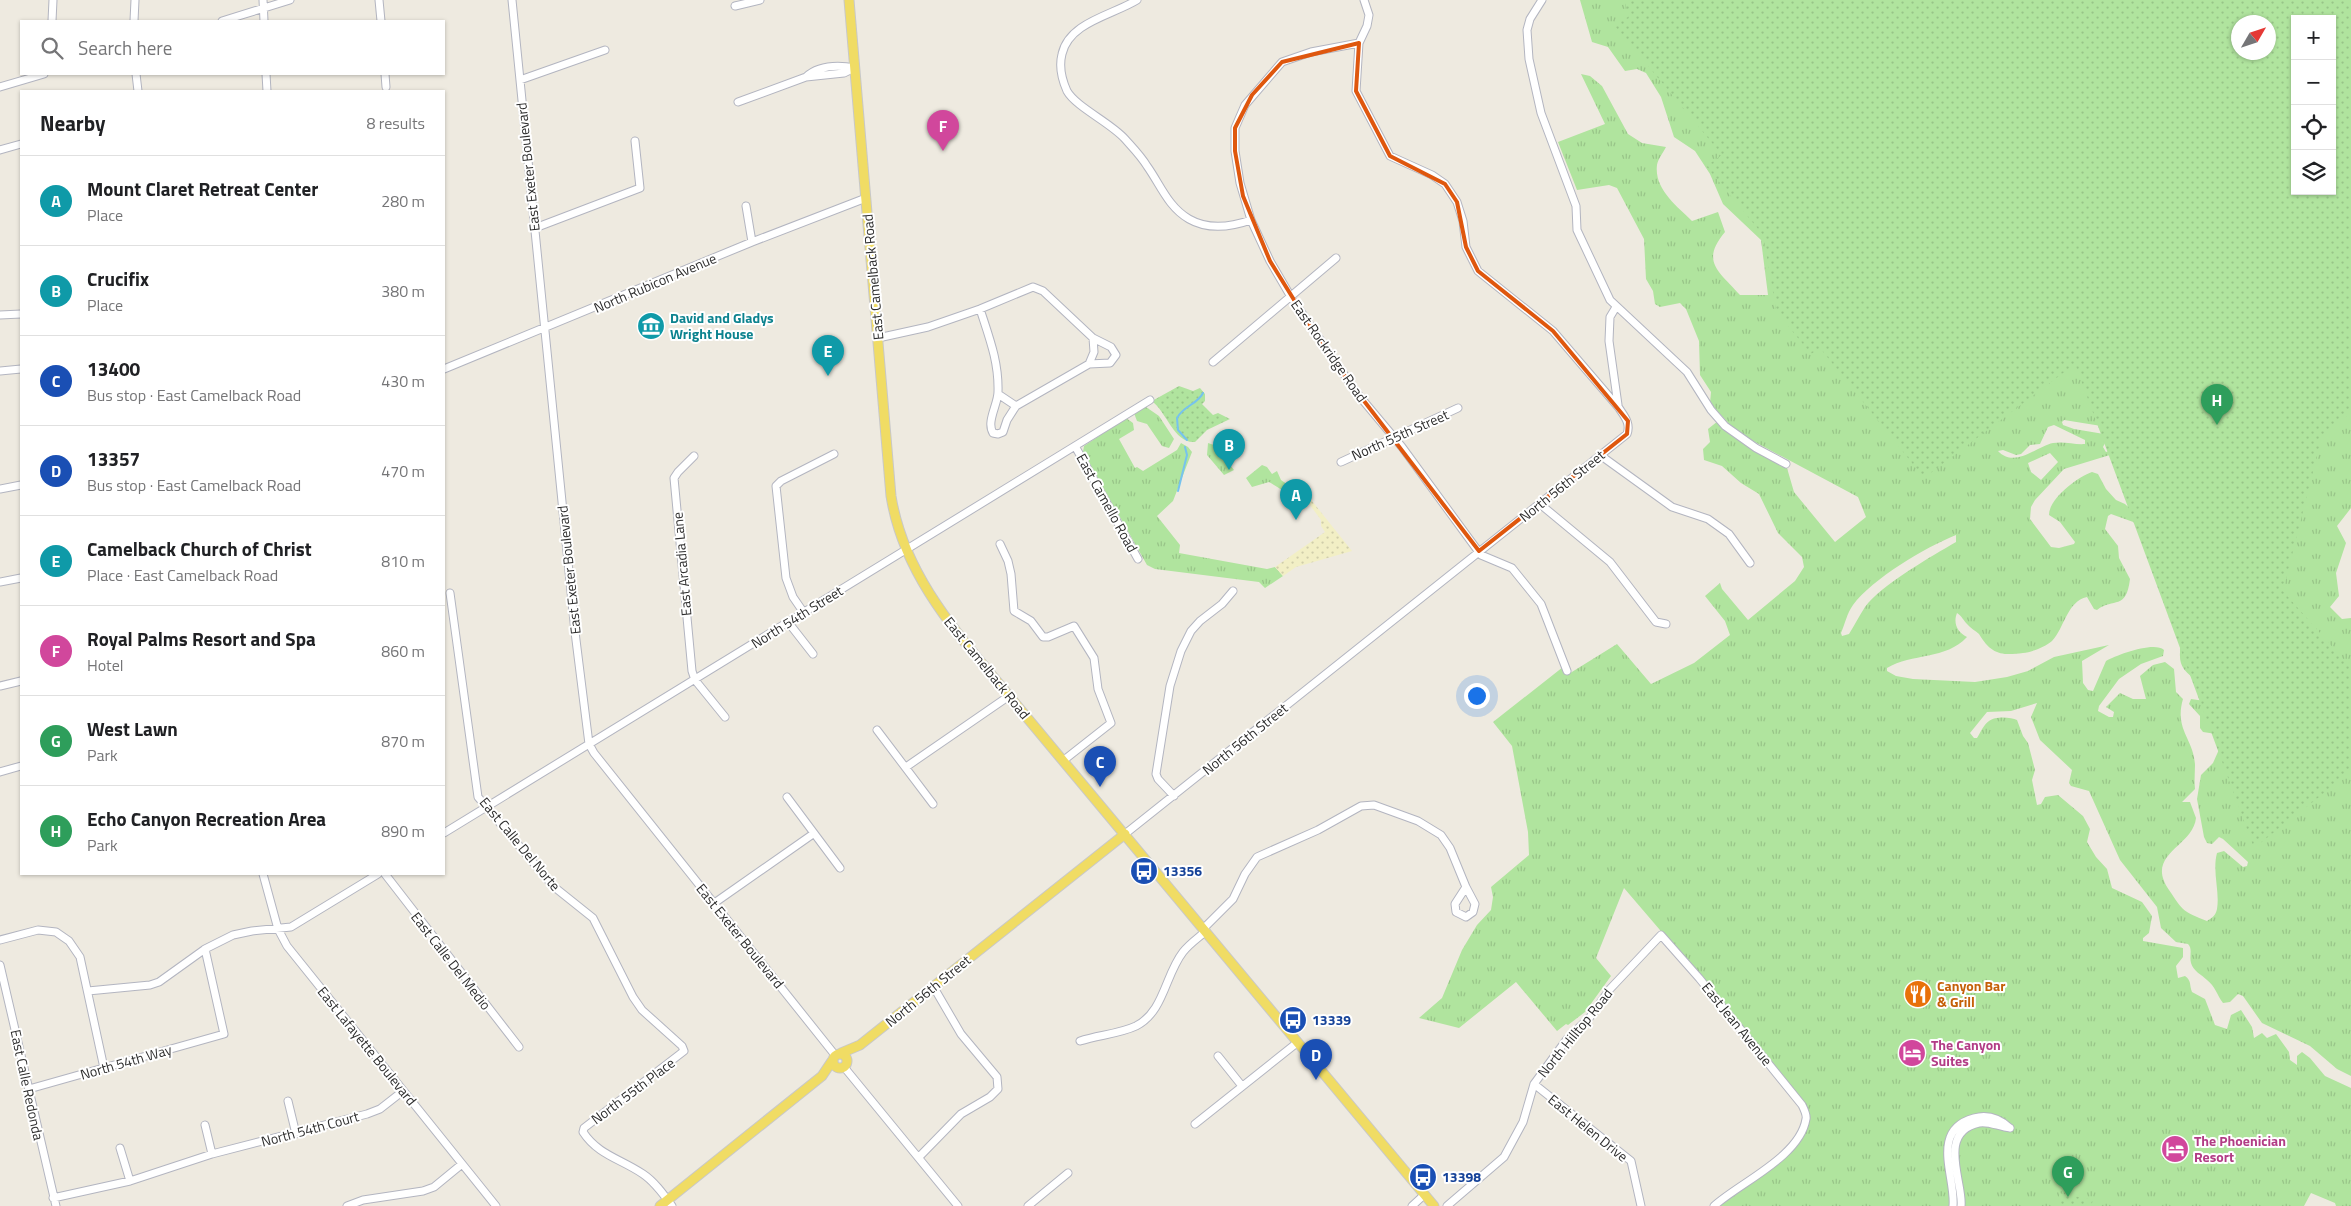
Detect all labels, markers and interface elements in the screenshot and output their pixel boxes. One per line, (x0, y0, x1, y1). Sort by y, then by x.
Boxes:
north arrow (2231, 15, 2276, 60)
map controls (2291, 15, 2336, 195)
button: + (2291, 15, 2336, 60)
search box (20, 20, 445, 75)
text: Search here (78, 33, 172, 62)
icon: search (38, 34, 66, 62)
button: − (2291, 60, 2336, 105)
street label: East Exeter Boulevard (510, 102, 545, 233)
button: locate (2291, 105, 2336, 150)
text: Nearby (40, 107, 105, 139)
pin: F (927, 110, 959, 151)
text: 8 results (366, 111, 425, 135)
button: layers (2291, 150, 2336, 195)
text: Mount Claret Retreat Center (87, 174, 318, 203)
text: A (51, 189, 61, 213)
text: 280 m (381, 189, 425, 213)
text: Place (87, 203, 123, 227)
street label: East Camelback Road (857, 213, 888, 341)
street label: North Rubicon Avenue (590, 247, 719, 318)
text: Crucifix (87, 264, 149, 293)
text: B (51, 279, 61, 303)
text: 380 m (381, 279, 425, 303)
text: Place (87, 293, 123, 317)
street label: East Rockridge Road (1286, 295, 1373, 406)
place label: David and Gladys Wright House (670, 307, 774, 344)
museum icon: David and Gladys Wright House (636, 311, 666, 341)
pin: E (812, 335, 844, 376)
text: 13400 (87, 354, 140, 383)
text: C (52, 369, 60, 393)
text: 430 m (381, 369, 425, 393)
text: Bus stop · East Camelback Road (87, 383, 301, 407)
pin: H (2201, 384, 2233, 425)
street label: North 55th Street (1348, 404, 1452, 465)
pin: B (1213, 429, 1245, 470)
text: 13357 (87, 444, 140, 473)
street label: North 56th Street (1514, 445, 1609, 527)
street label: East Camello Road (1072, 450, 1143, 556)
text: D (51, 459, 61, 483)
text: 470 m (381, 459, 425, 483)
text: Bus stop · East Camelback Road (87, 473, 301, 497)
pin: A (1280, 479, 1312, 520)
street label: East Exeter Boulevard (551, 505, 586, 636)
street label: East Arcadia Lane (666, 511, 697, 617)
text: Camelback Church of Christ (87, 534, 312, 563)
text: E (52, 549, 60, 573)
text: 810 m (381, 549, 425, 573)
text: Place · East Camelback Road (87, 563, 278, 587)
street label: North 54th Street (747, 580, 847, 653)
street label: East Camelback Road (939, 612, 1035, 723)
text: Royal Palms Resort and Spa (87, 624, 316, 653)
text: F (52, 639, 60, 663)
text: 860 m (381, 639, 425, 663)
text: Hotel (87, 653, 124, 677)
your location (1464, 683, 1490, 709)
street label: North 56th Street (1197, 698, 1292, 780)
text: West Lawn (87, 714, 178, 743)
text: G (51, 729, 61, 753)
text: 870 m (381, 729, 425, 753)
text: Park (87, 743, 118, 767)
pin: C (1084, 746, 1116, 787)
street label: East Calle Del Norte (475, 792, 566, 895)
text: Echo Canyon Recreation Area (87, 804, 326, 833)
text: H (51, 819, 61, 843)
text: 890 m (381, 819, 425, 843)
text: Park (87, 833, 118, 857)
bus stop icon: 13356 (1129, 856, 1159, 886)
place label: 13356 (1163, 860, 1202, 881)
street label: East Exeter Boulevard (691, 879, 789, 993)
street label: East Calle Del Medio (406, 907, 496, 1014)
street label: North 56th Street (880, 950, 975, 1032)
place label: Canyon Bar & Grill (1937, 975, 2005, 1012)
street label: East Jean Avenue (1697, 978, 1778, 1070)
restaurant icon: Canyon Bar & Grill (1903, 979, 1933, 1009)
street label: East Lafayette Boulevard (313, 982, 422, 1110)
street label: North Hilltop Road (1532, 984, 1617, 1082)
bus stop icon: 13339 (1278, 1005, 1308, 1035)
place label: 13339 (1312, 1009, 1351, 1030)
street label: East Calle Redonda (5, 1028, 49, 1142)
place label: The Canyon Suites (1931, 1034, 2001, 1071)
street label: North 54th Way (78, 1038, 174, 1085)
hotel icon: The Canyon Suites (1897, 1038, 1927, 1068)
pin: D (1300, 1039, 1332, 1080)
street label: North 55th Place (586, 1052, 679, 1129)
street label: East Helen Drive (1544, 1089, 1633, 1166)
street label: North 54th Court (259, 1105, 361, 1152)
place label: The Phoenician Resort (2194, 1130, 2286, 1167)
hotel icon: The Phoenician Resort (2160, 1134, 2190, 1164)
pin: G (2052, 1156, 2084, 1197)
bus stop icon: 13398 (1408, 1162, 1438, 1192)
place label: 13398 (1442, 1166, 1481, 1187)

